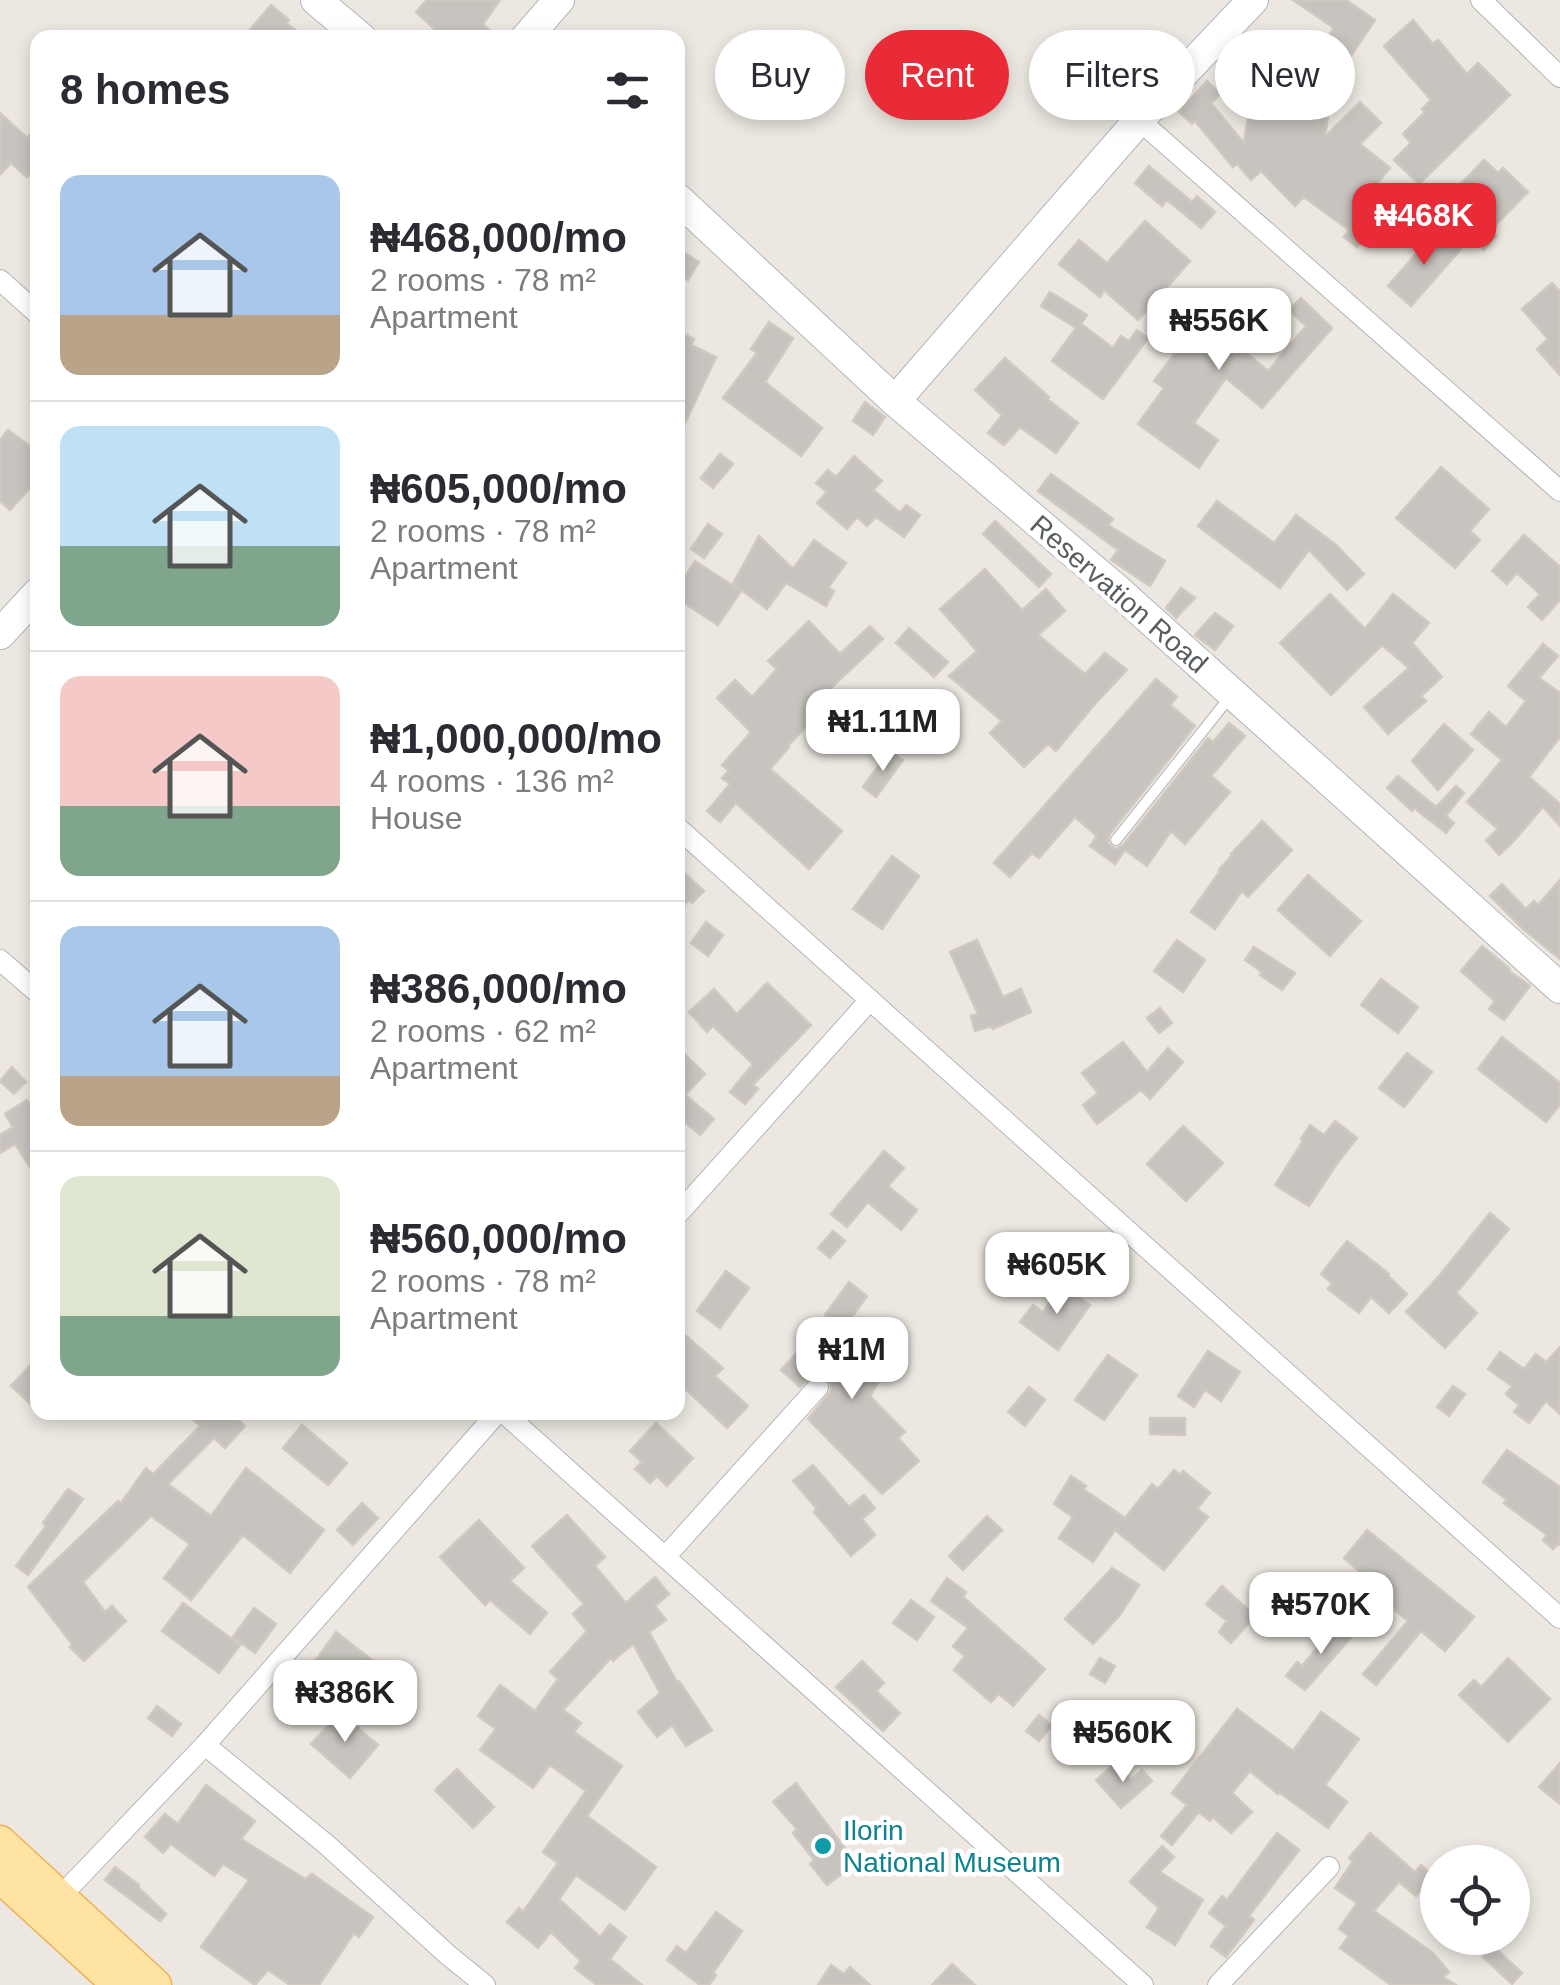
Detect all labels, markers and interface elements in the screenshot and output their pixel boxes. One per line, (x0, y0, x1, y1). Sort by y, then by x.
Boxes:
chip: Buy (715, 30, 845, 120)
chip: Rent (865, 30, 1009, 120)
chip: Filters (1029, 30, 1195, 120)
chip: New (1215, 30, 1355, 120)
icon: filters (600, 63, 655, 118)
text: 8 homes (60, 66, 230, 113)
pin: ₦468K (1354, 183, 1494, 268)
text: ₦468K (1374, 197, 1474, 233)
text: ₦468,000/mo (370, 214, 627, 261)
icon: home (140, 215, 260, 335)
text: 2 rooms · 78 m² (370, 262, 596, 298)
pin: ₦556K (1149, 288, 1289, 373)
text: Apartment (370, 299, 518, 335)
text: ₦556K (1169, 302, 1269, 338)
text: ₦605,000/mo (370, 465, 627, 512)
icon: home (140, 466, 260, 586)
street label: Reservation Road (1024, 509, 1214, 679)
text: 2 rooms · 78 m² (370, 513, 596, 549)
text: Apartment (370, 550, 518, 586)
pin: ₦1.11M (802, 689, 964, 774)
text: ₦1.11M (828, 703, 938, 739)
text: ₦1,000,000/mo (370, 715, 662, 762)
icon: home (140, 716, 260, 836)
text: 4 rooms · 136 m² (370, 763, 614, 799)
text: House (370, 800, 463, 836)
text: ₦386,000/mo (370, 965, 627, 1012)
icon: home (140, 966, 260, 1086)
text: 2 rooms · 62 m² (370, 1013, 596, 1049)
text: Apartment (370, 1050, 518, 1086)
text: ₦560,000/mo (370, 1215, 627, 1262)
icon: home (140, 1216, 260, 1336)
pin: ₦605K (987, 1232, 1127, 1317)
text: ₦605K (1007, 1246, 1107, 1282)
text: 2 rooms · 78 m² (370, 1263, 596, 1299)
text: Apartment (370, 1300, 518, 1336)
pin: ₦1M (804, 1317, 900, 1402)
text: ₦1M (818, 1331, 886, 1367)
pin: ₦570K (1251, 1572, 1391, 1657)
text: ₦570K (1271, 1586, 1371, 1622)
pin: ₦386K (275, 1660, 415, 1745)
text: ₦386K (295, 1674, 395, 1710)
pin: ₦560K (1053, 1700, 1193, 1785)
text: ₦560K (1073, 1714, 1173, 1750)
place label: Ilorin National Museum (843, 1815, 1061, 1878)
marker: Ilorin National Museum (812, 1835, 834, 1857)
map controls (1420, 1845, 1530, 1955)
button: locate (1420, 1845, 1530, 1955)

